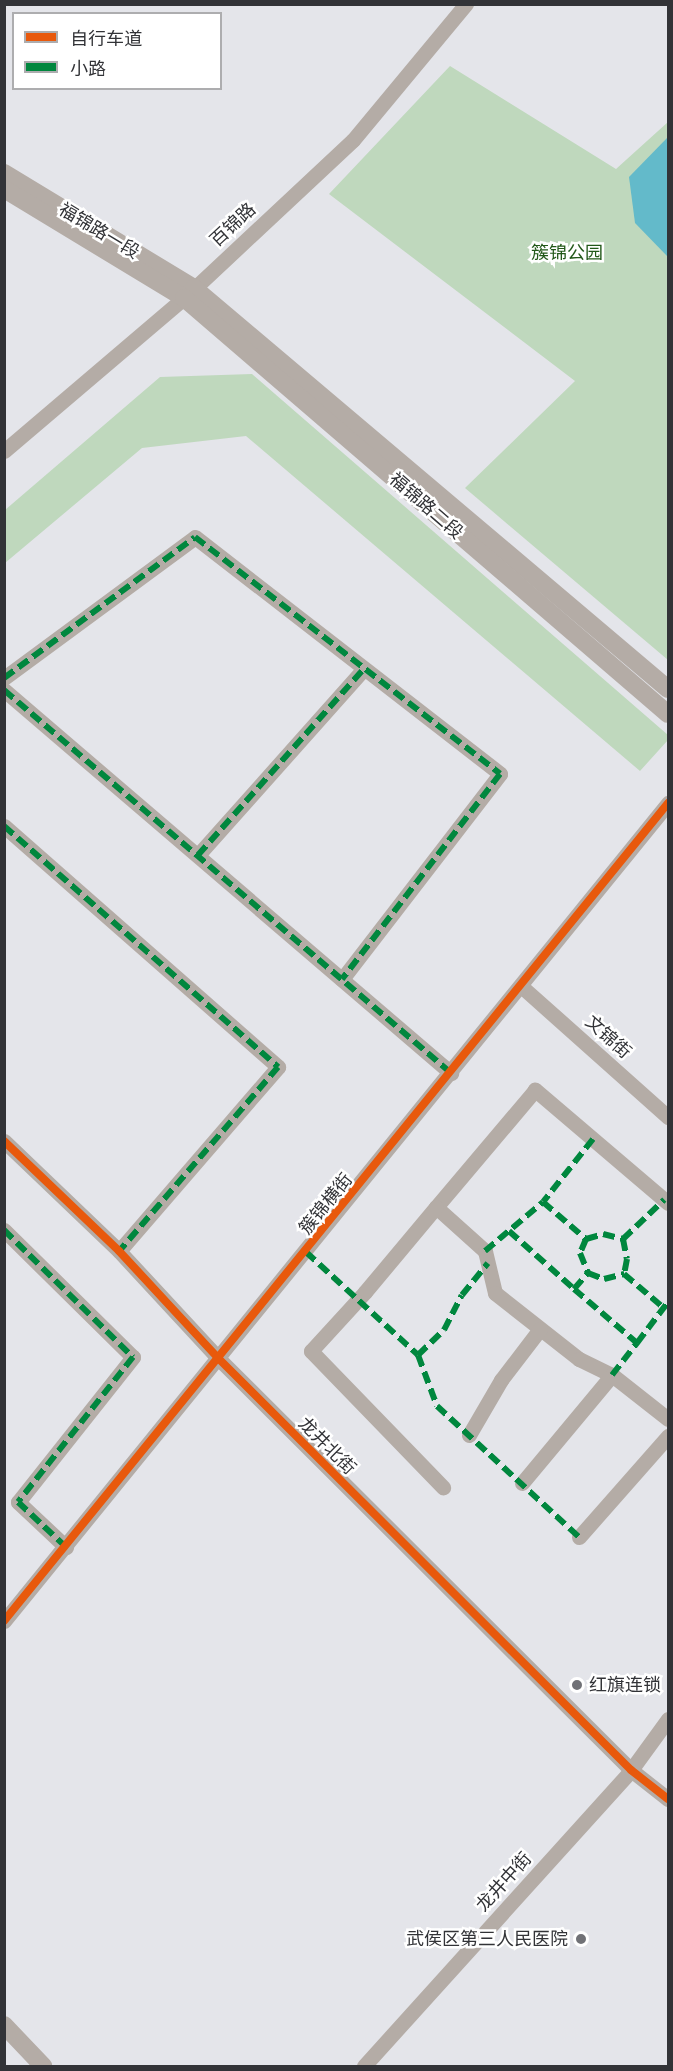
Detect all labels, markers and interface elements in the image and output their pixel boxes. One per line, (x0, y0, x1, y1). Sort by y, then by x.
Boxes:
legend (12, 12, 222, 90)
text: 自行车道 (70, 28, 142, 50)
text: 小路 (70, 58, 106, 80)
street label: 福锦路一段 (55, 199, 143, 263)
street label: 百锦路 (206, 199, 260, 251)
park label: 簇锦公园 (531, 242, 603, 264)
street label: 福锦路二段 (385, 468, 467, 544)
street label: 文锦街 (581, 1011, 635, 1063)
street label: 簇锦横街 (295, 1169, 357, 1239)
street label: 龙井北街 (294, 1413, 360, 1479)
place label: 红旗连锁 (589, 1674, 661, 1696)
marker: 红旗连锁 (570, 1678, 584, 1692)
street label: 龙井中街 (472, 1848, 536, 1916)
place label: 武侯区第三人民医院 (406, 1928, 568, 1950)
marker: 武侯区第三人民医院 (572, 1930, 590, 1948)

